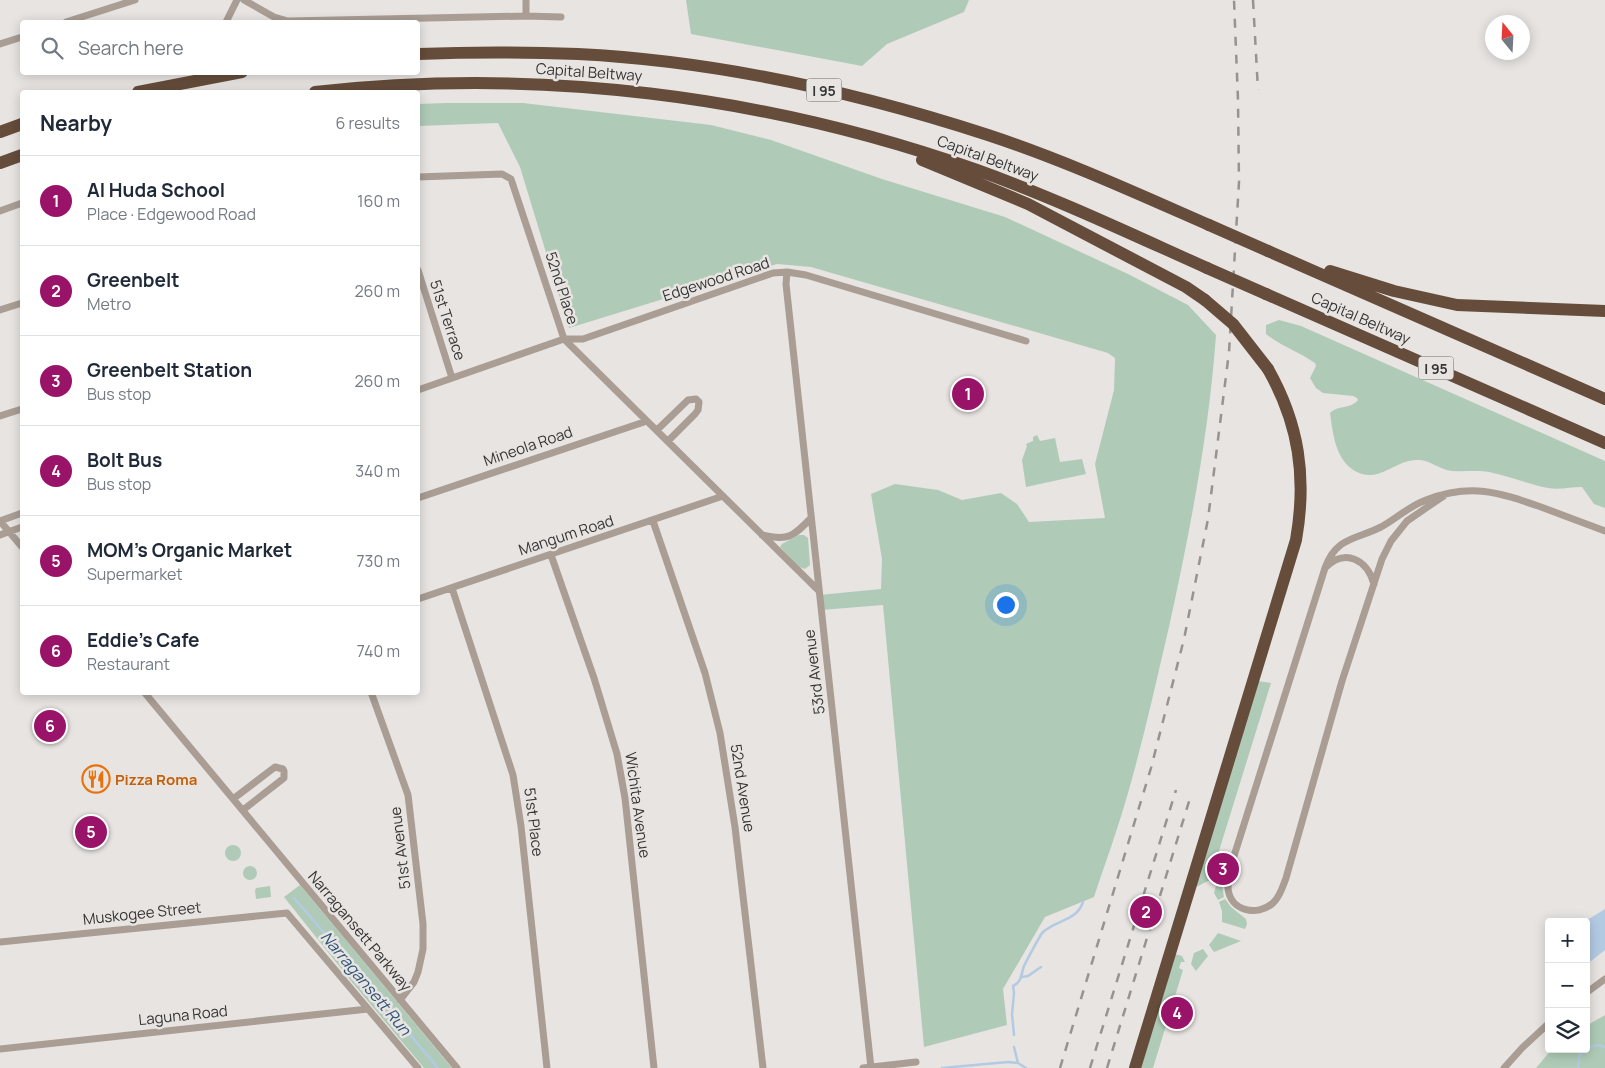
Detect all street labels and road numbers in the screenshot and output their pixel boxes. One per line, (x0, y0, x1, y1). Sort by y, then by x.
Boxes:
street label: Capital Beltway (535, 58, 643, 86)
road number: I 95 (806, 78, 842, 102)
street label: Capital Beltway (934, 130, 1042, 186)
street label: 52nd Place (540, 249, 584, 327)
street label: Edgewood Road (660, 252, 772, 306)
street label: 51st Terrace (425, 277, 471, 363)
street label: Capital Beltway (1308, 287, 1414, 349)
road number: I 95 (1418, 356, 1454, 379)
street label: Mineola Road (481, 421, 575, 471)
street label: Mangum Road (516, 510, 616, 560)
street label: 53rd Avenue (798, 628, 830, 716)
street label: 52nd Avenue (726, 742, 760, 834)
street label: Wichita Avenue (620, 751, 656, 859)
street label: 51st Place (519, 786, 549, 858)
street label: 51st Avenue (385, 805, 415, 890)
street label: Narragansett Parkway (303, 866, 417, 996)
street label: Muskogee Street (82, 896, 202, 930)
street label: Laguna Road (137, 1000, 229, 1030)

